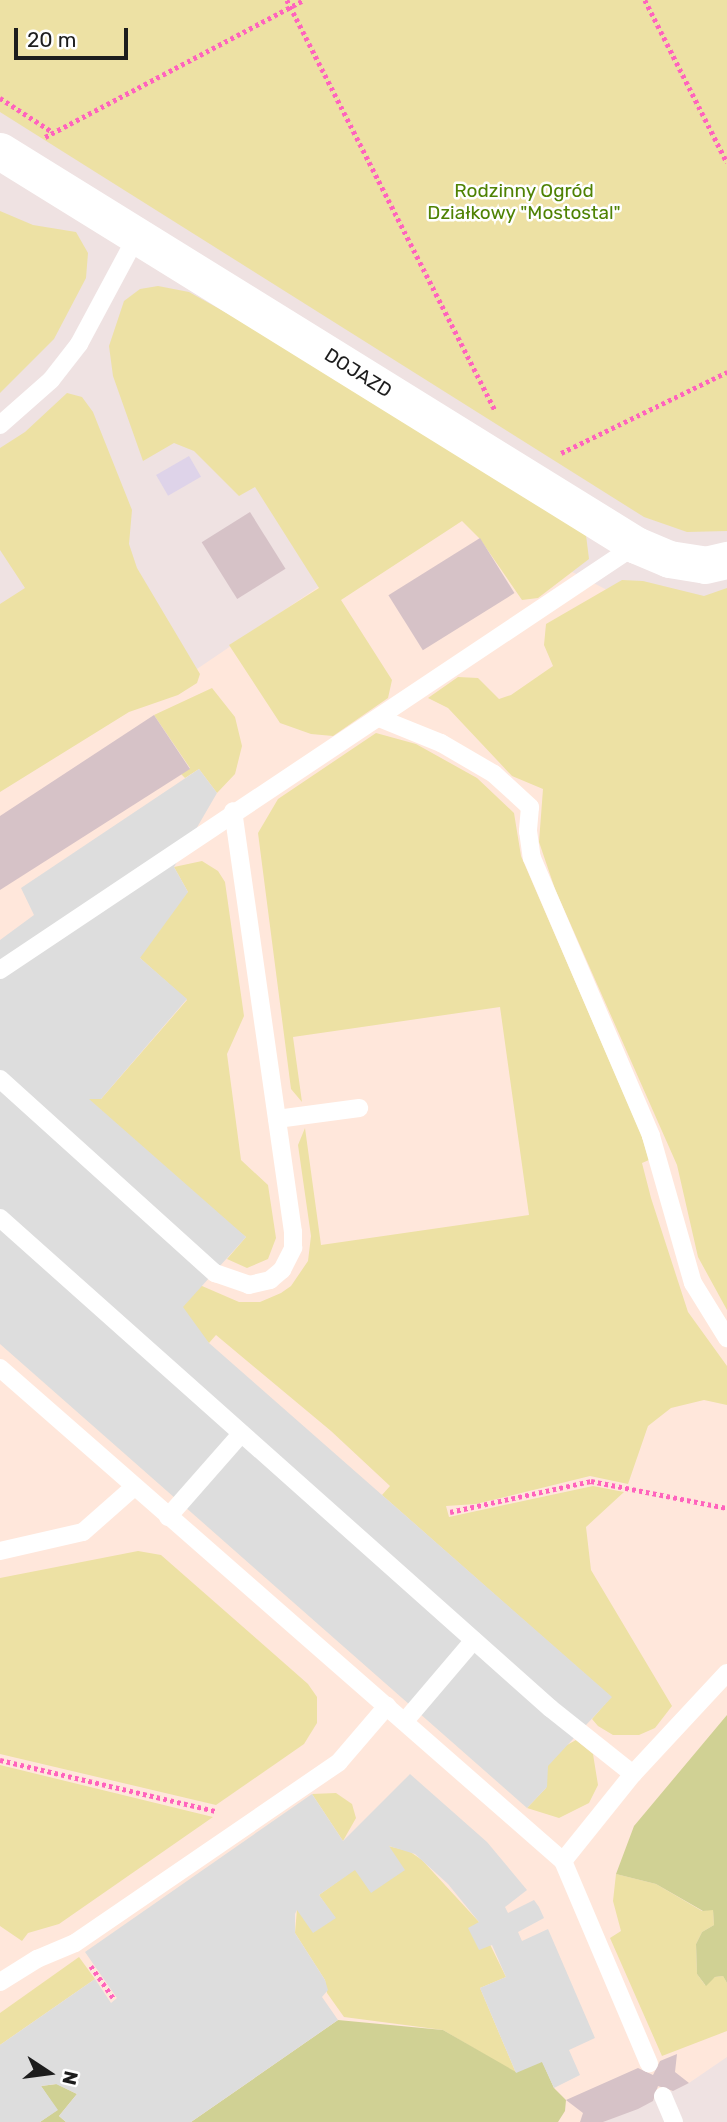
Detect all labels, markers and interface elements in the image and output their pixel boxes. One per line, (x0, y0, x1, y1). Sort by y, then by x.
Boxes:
scale bar (18, 14, 131, 58)
text: 20 m (27, 27, 76, 52)
park label: Rodzinny Ogród Działkowy "Mostostal" (427, 180, 621, 224)
street label: DOJAZD (320, 343, 396, 403)
north arrow (14, 2038, 84, 2108)
text: N (57, 2069, 83, 2087)

